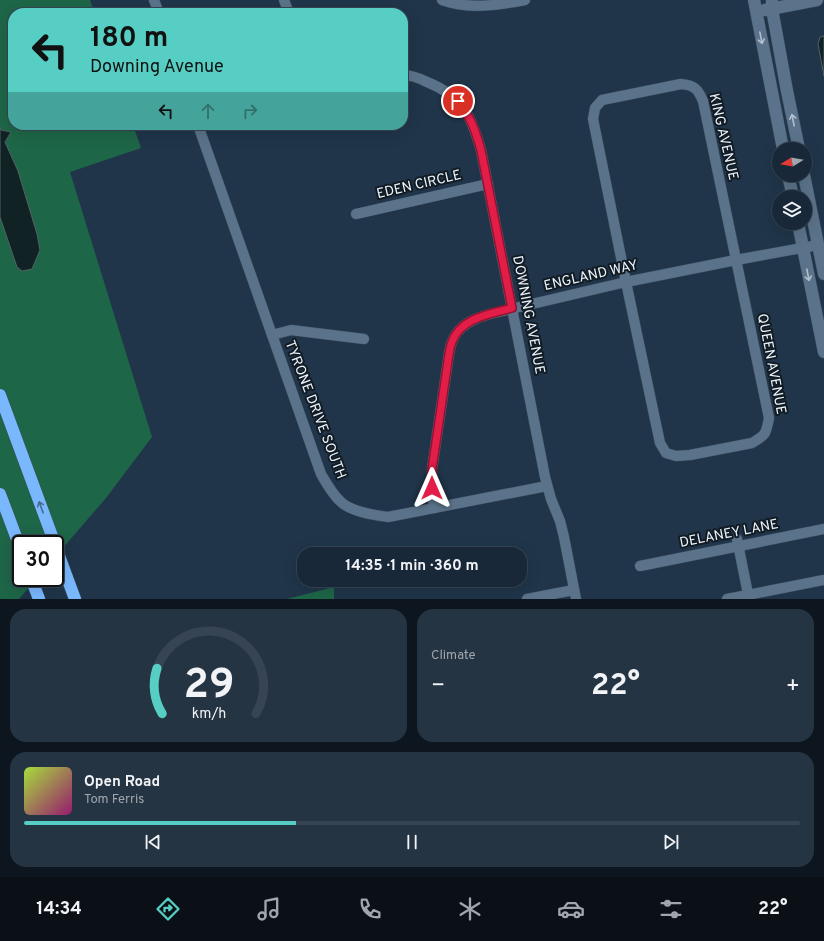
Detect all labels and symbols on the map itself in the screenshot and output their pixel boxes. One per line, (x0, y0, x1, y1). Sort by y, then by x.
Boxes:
one-way arrow (757, 31, 765, 44)
pin (441, 84, 475, 118)
street label: KING AVENUE (705, 92, 741, 182)
one-way arrow (788, 114, 796, 127)
north arrow (772, 142, 812, 182)
street label: EDEN CIRCLE (375, 167, 463, 203)
street label: DOWNING AVENUE (508, 254, 548, 376)
street label: ENGLAND WAY (542, 257, 640, 295)
one-way arrow (805, 268, 813, 281)
street label: QUEEN AVENUE (753, 312, 789, 416)
street label: TYRONE DRIVE SOUTH (281, 338, 349, 482)
position arrow (411, 467, 453, 509)
one-way arrow (37, 502, 45, 514)
street label: DELANEY LANE (678, 516, 780, 552)
speed limit sign: 30 (12, 535, 64, 587)

